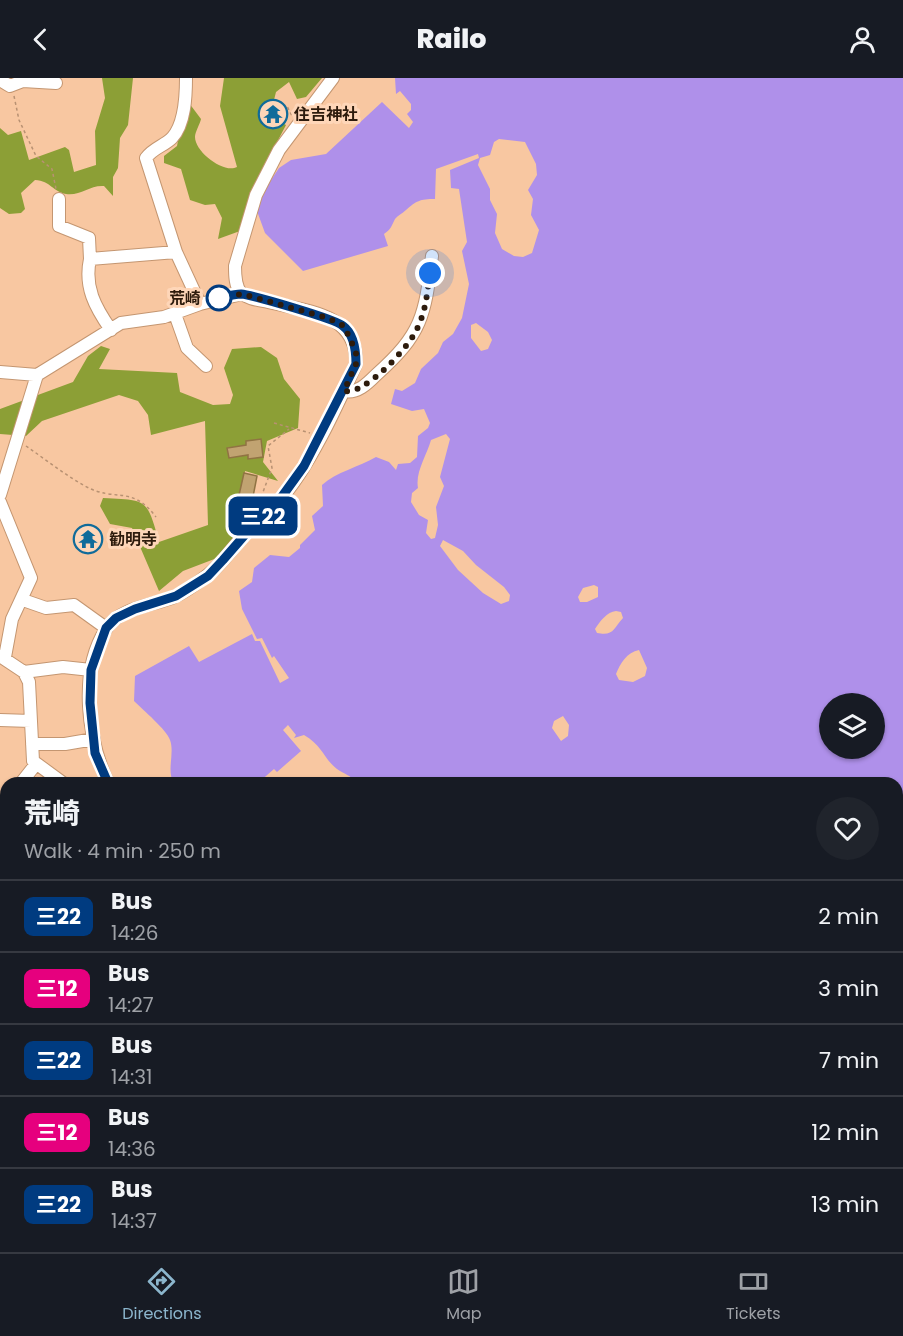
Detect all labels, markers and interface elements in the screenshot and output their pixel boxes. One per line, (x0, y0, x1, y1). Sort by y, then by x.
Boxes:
text: Railo (416, 20, 487, 57)
icon: back (24, 23, 57, 56)
icon: person (846, 23, 879, 56)
temple icon: 住吉神社 (257, 98, 289, 130)
place label: 住吉神社 (293, 103, 358, 126)
your location (415, 258, 445, 288)
marker: 荒崎 (206, 285, 232, 311)
place label: 荒崎 (169, 287, 201, 310)
line badge: 三22 (228, 496, 298, 536)
text: 三22 (241, 502, 285, 531)
temple icon: 勧明寺 (72, 523, 104, 555)
place label: 勧明寺 (109, 528, 157, 551)
map controls (819, 693, 885, 759)
button: layers (819, 693, 885, 759)
text: 荒崎 (24, 794, 80, 833)
button: heart (816, 797, 879, 860)
text: Walk · 4 min · 250 m (24, 837, 221, 865)
text: Bus (111, 886, 153, 917)
text: 2 min (818, 901, 879, 932)
text: 三22 (36, 902, 81, 931)
text: 14:26 (111, 919, 158, 947)
text: Bus (108, 958, 150, 989)
text: 3 min (818, 973, 879, 1004)
text: 三12 (37, 974, 77, 1003)
text: 14:27 (108, 991, 154, 1019)
text: Bus (111, 1030, 153, 1061)
text: 7 min (819, 1045, 879, 1076)
text: 三22 (36, 1046, 81, 1075)
text: 14:31 (111, 1063, 152, 1091)
text: Bus (108, 1102, 150, 1133)
text: 12 min (811, 1117, 879, 1148)
text: 三12 (37, 1118, 77, 1147)
text: 14:36 (108, 1135, 156, 1163)
text: Bus (111, 1174, 153, 1205)
text: 13 min (811, 1189, 879, 1220)
text: 三22 (36, 1190, 81, 1219)
text: 14:37 (111, 1207, 157, 1235)
tab: Directions (122, 1265, 202, 1326)
tab: Map (446, 1265, 482, 1326)
tab: Tickets (726, 1265, 781, 1326)

